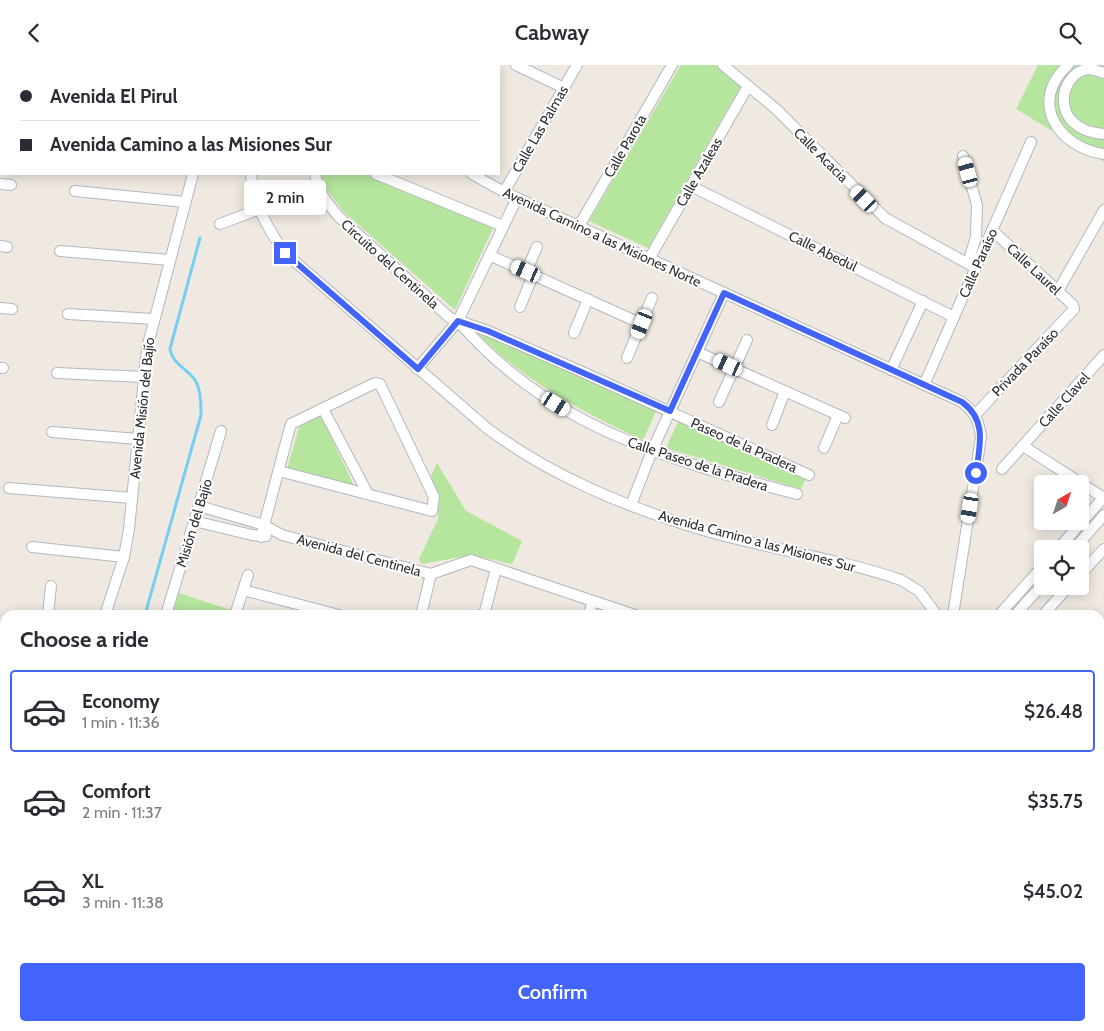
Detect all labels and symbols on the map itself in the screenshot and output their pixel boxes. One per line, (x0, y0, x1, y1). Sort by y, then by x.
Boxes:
street label: Calle Las Palmas (508, 82, 572, 176)
street label: Calle Parota (600, 111, 650, 181)
street label: Calle Acacia (790, 124, 852, 186)
street label: Calle Azaleas (672, 134, 726, 210)
car (956, 156, 979, 188)
callout: 2 min (244, 181, 326, 215)
street label: Avenida Camino a las Misiones Norte (500, 183, 704, 291)
car (848, 183, 879, 215)
street label: Circuito del Centinela (337, 215, 443, 313)
street label: Calle Paraíso (955, 225, 1001, 301)
street label: Calle Abedul (786, 227, 861, 276)
street label: Calle Laurel (1003, 239, 1066, 299)
route end (274, 242, 296, 264)
car (509, 258, 542, 284)
car (629, 307, 654, 341)
street label: Privada Paraíso (988, 324, 1062, 400)
street label: Avenida Misión del Bajío (126, 336, 158, 480)
car (711, 352, 744, 378)
street label: Calle Clavel (1035, 368, 1094, 431)
car (539, 390, 572, 418)
street label: Paseo de la Pradera (688, 413, 800, 477)
street label: Calle Paseo de la Pradera (625, 433, 771, 495)
route start (965, 462, 987, 484)
north arrow (1034, 475, 1089, 530)
street label: Misión del Bajío (172, 476, 216, 570)
car (960, 492, 979, 524)
street label: Avenida Camino a las Misiones Sur (657, 506, 858, 576)
street label: Avenida del Centinela (295, 530, 423, 580)

